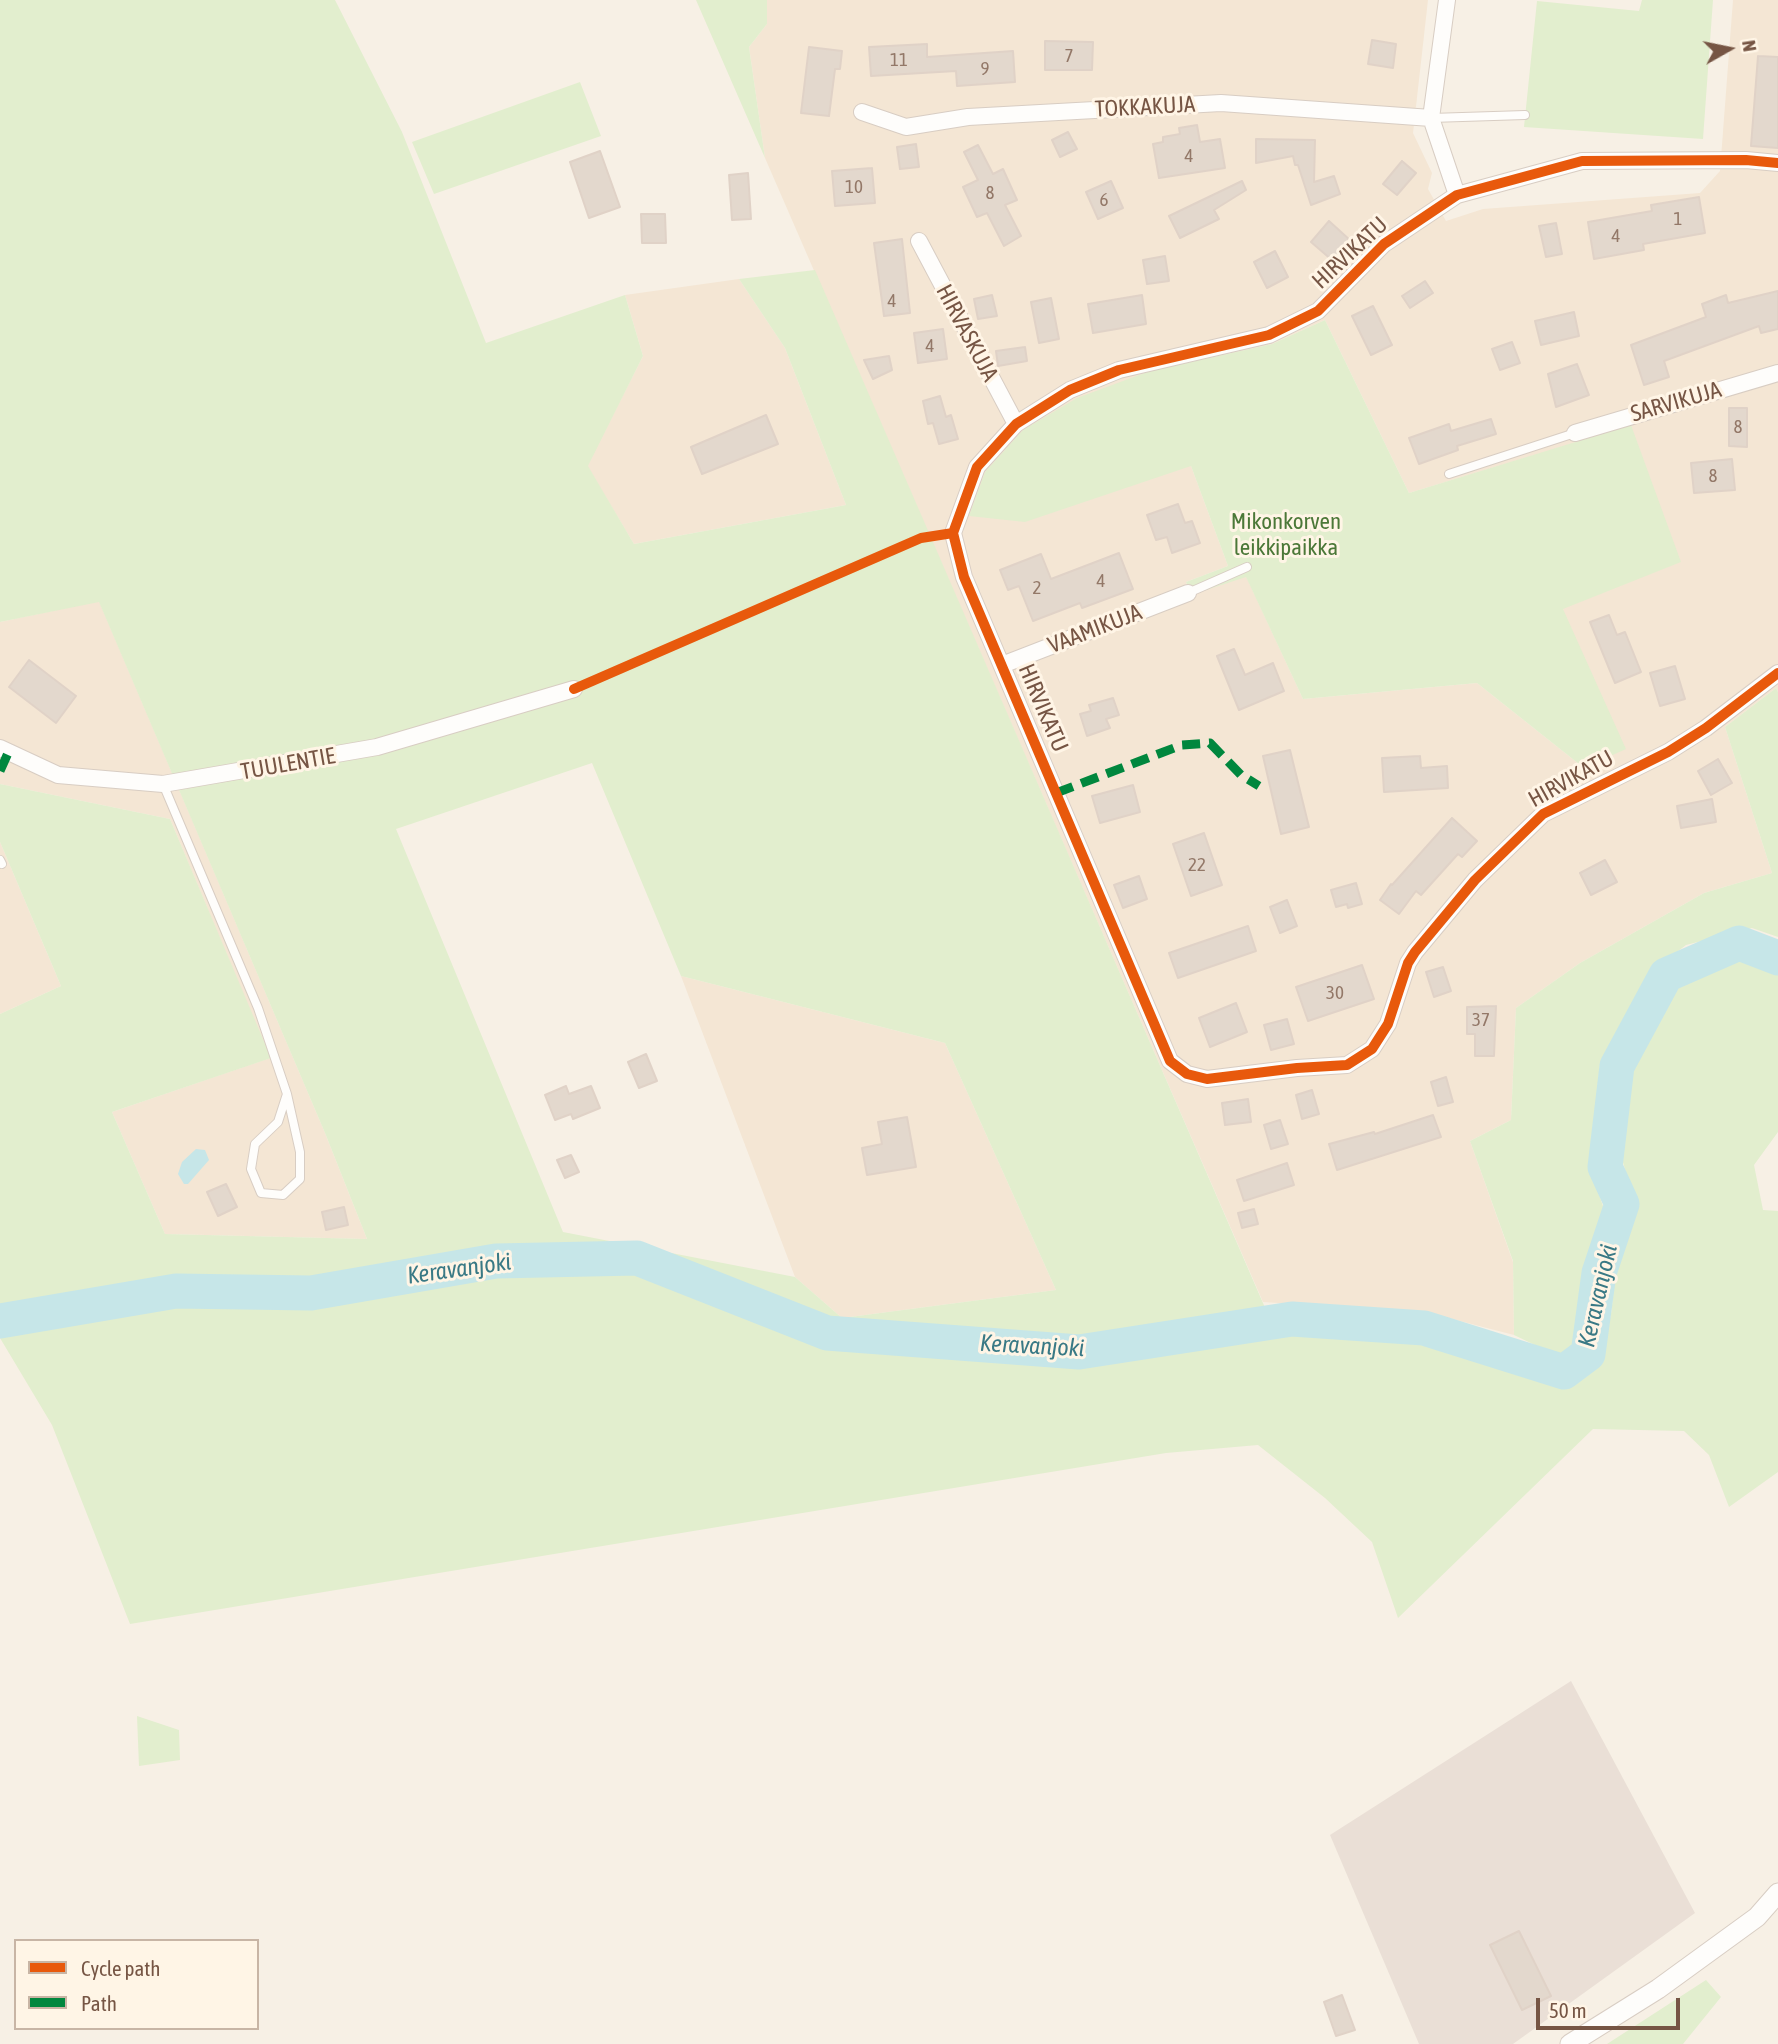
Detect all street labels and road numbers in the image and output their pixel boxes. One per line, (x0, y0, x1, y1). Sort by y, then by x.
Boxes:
street label: TOKKAKUJA (1094, 91, 1196, 123)
street label: HIRVIKATU (1307, 211, 1393, 295)
street label: HIRVASKUJA (930, 280, 1004, 386)
street label: SARVIKUJA (1628, 376, 1724, 428)
street label: VAAMIKUJA (1044, 599, 1146, 659)
street label: HIRVIKATU (1012, 660, 1074, 756)
street label: TUULENTIE (239, 742, 337, 786)
street label: HIRVIKATU (1524, 744, 1618, 814)

